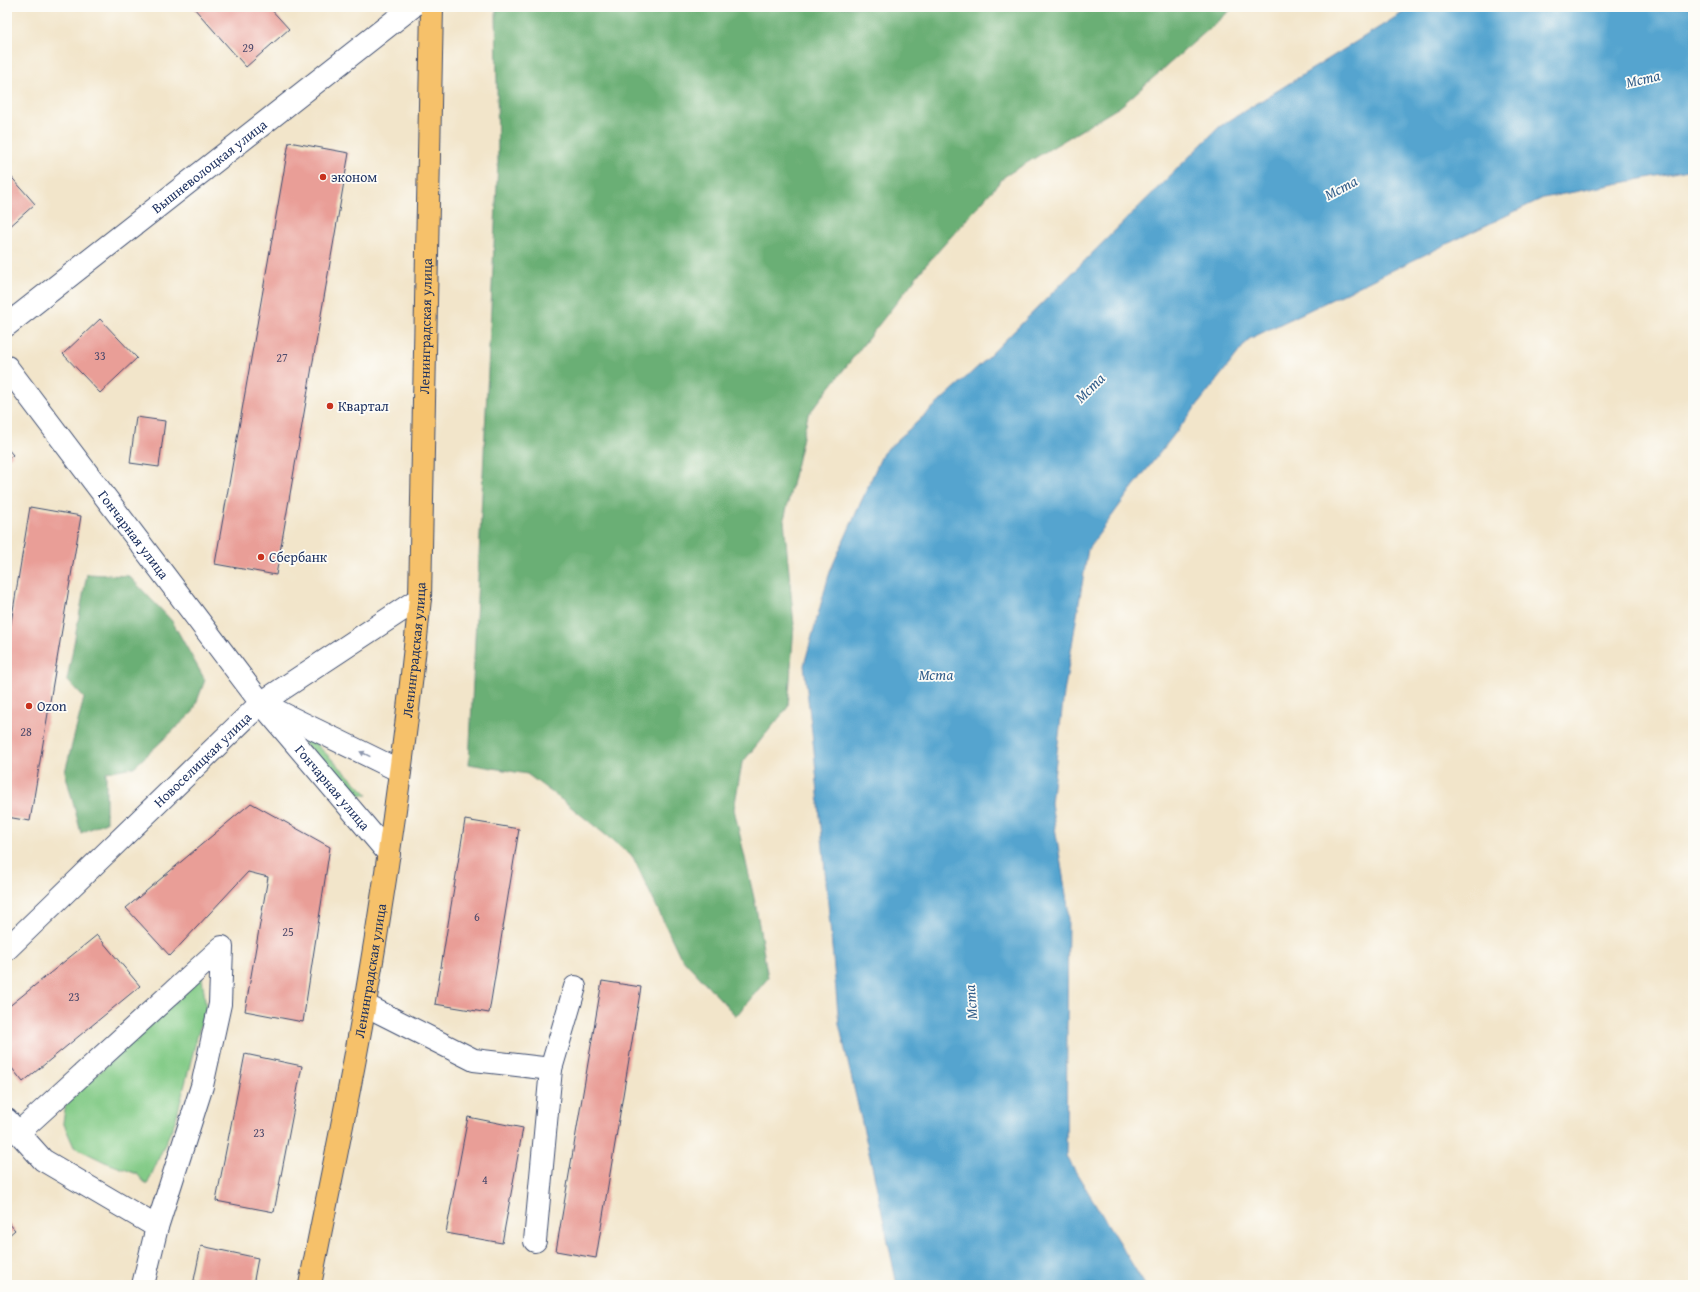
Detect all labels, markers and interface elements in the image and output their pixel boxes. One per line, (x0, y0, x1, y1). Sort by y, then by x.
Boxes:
house number: 29 (242, 39, 254, 56)
water label: Мста (1624, 64, 1662, 93)
street label: Вышневолоцкая улица (147, 114, 271, 218)
place label: эконом (331, 167, 377, 187)
water label: Мста (1321, 170, 1361, 205)
marker: эконом (318, 172, 328, 182)
street label: Ленинградская улица (414, 258, 437, 394)
house number: 33 (94, 347, 106, 364)
house number: 27 (276, 349, 288, 366)
water label: Мста (1070, 368, 1109, 407)
place label: Квартал (338, 396, 389, 416)
marker: Квартал (325, 401, 335, 411)
street label: Гончарная улица (94, 486, 174, 583)
place label: Сбербанк (269, 547, 328, 567)
marker: Сбербанк (256, 552, 266, 562)
street label: Ленинградская улица (397, 582, 430, 719)
water label: Мста (919, 664, 953, 685)
place label: Ozon (37, 696, 67, 716)
marker: Ozon (24, 701, 34, 711)
street label: Новоселицкая улица (149, 707, 256, 812)
house number: 28 (20, 723, 32, 740)
street label: Гончарная улица (291, 740, 375, 835)
one-way arrow (359, 751, 370, 757)
street label: Ленинградская улица (349, 902, 391, 1040)
house number: 6 (474, 908, 480, 925)
house number: 25 (282, 923, 294, 940)
water label: Мста (959, 984, 982, 1020)
house number: 23 (68, 988, 80, 1005)
house number: 23 (253, 1124, 265, 1141)
house number: 4 (482, 1171, 488, 1188)

